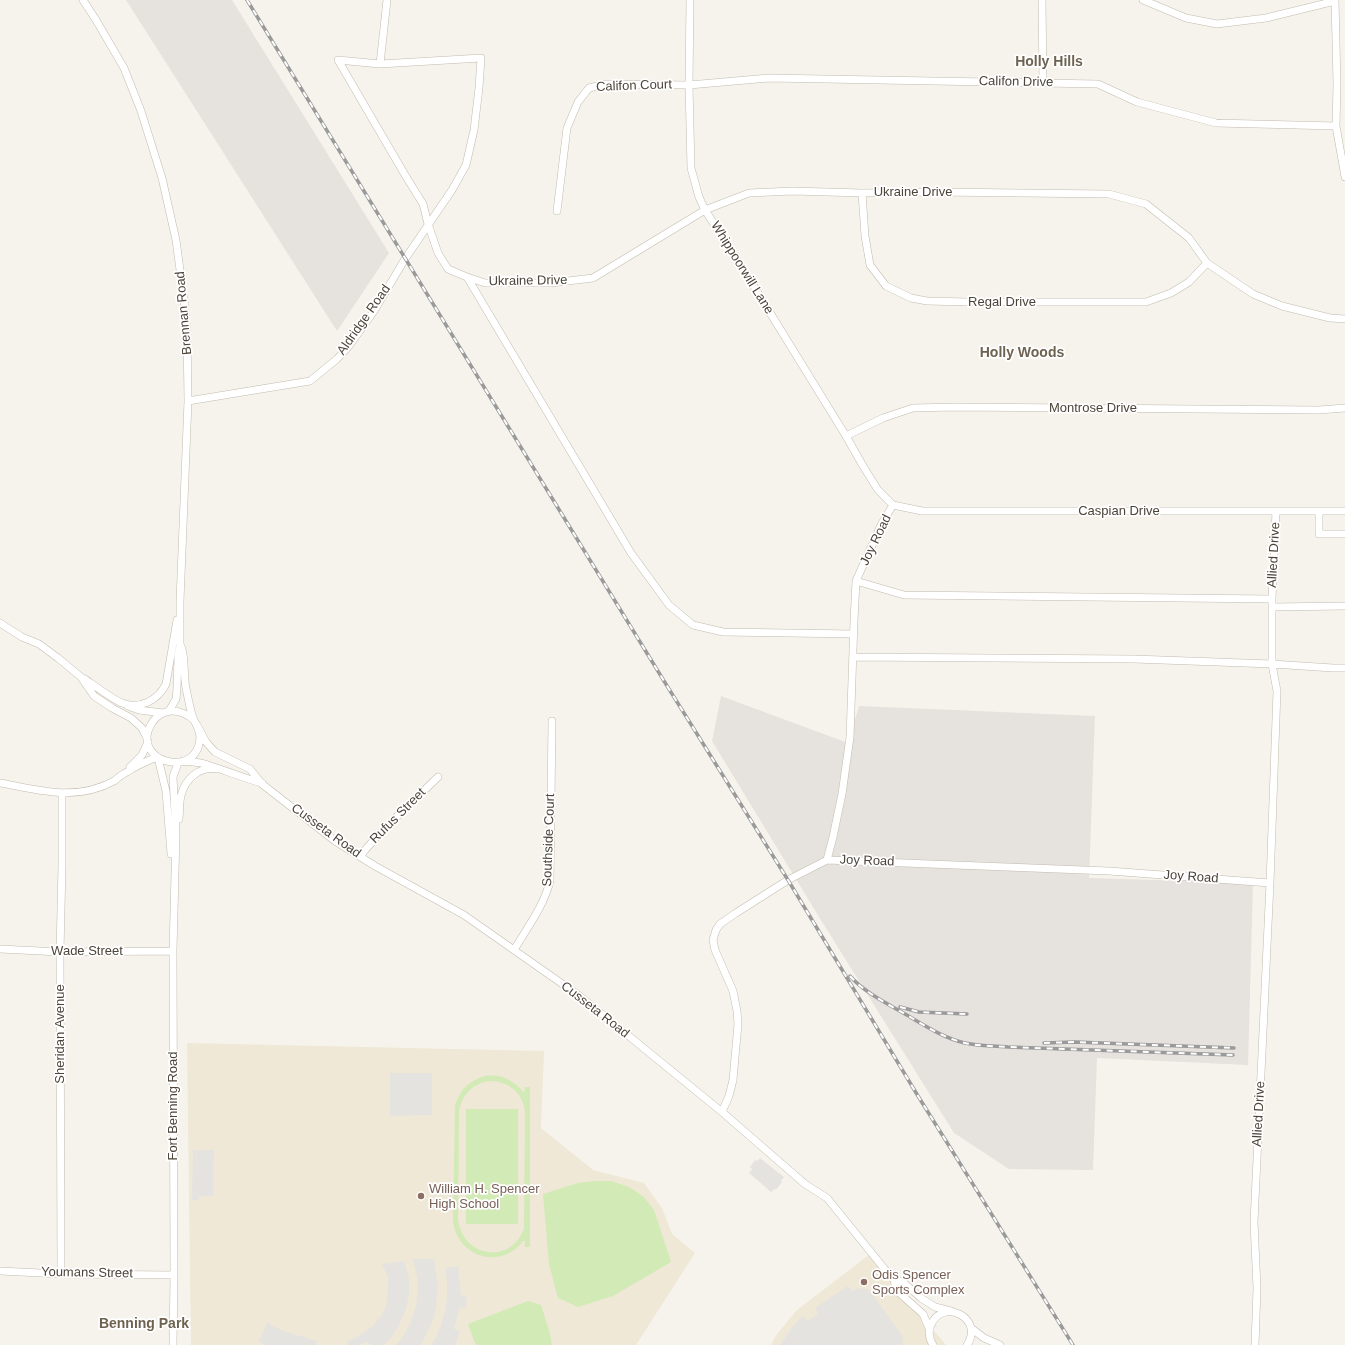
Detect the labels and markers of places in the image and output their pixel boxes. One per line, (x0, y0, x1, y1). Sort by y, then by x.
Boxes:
place label: William H. Spencer High School (429, 1181, 540, 1212)
marker: William H. Spencer High School (416, 1191, 426, 1201)
place label: Odis Spencer Sports Complex (872, 1267, 964, 1298)
marker: Odis Spencer Sports Complex (859, 1277, 869, 1287)

